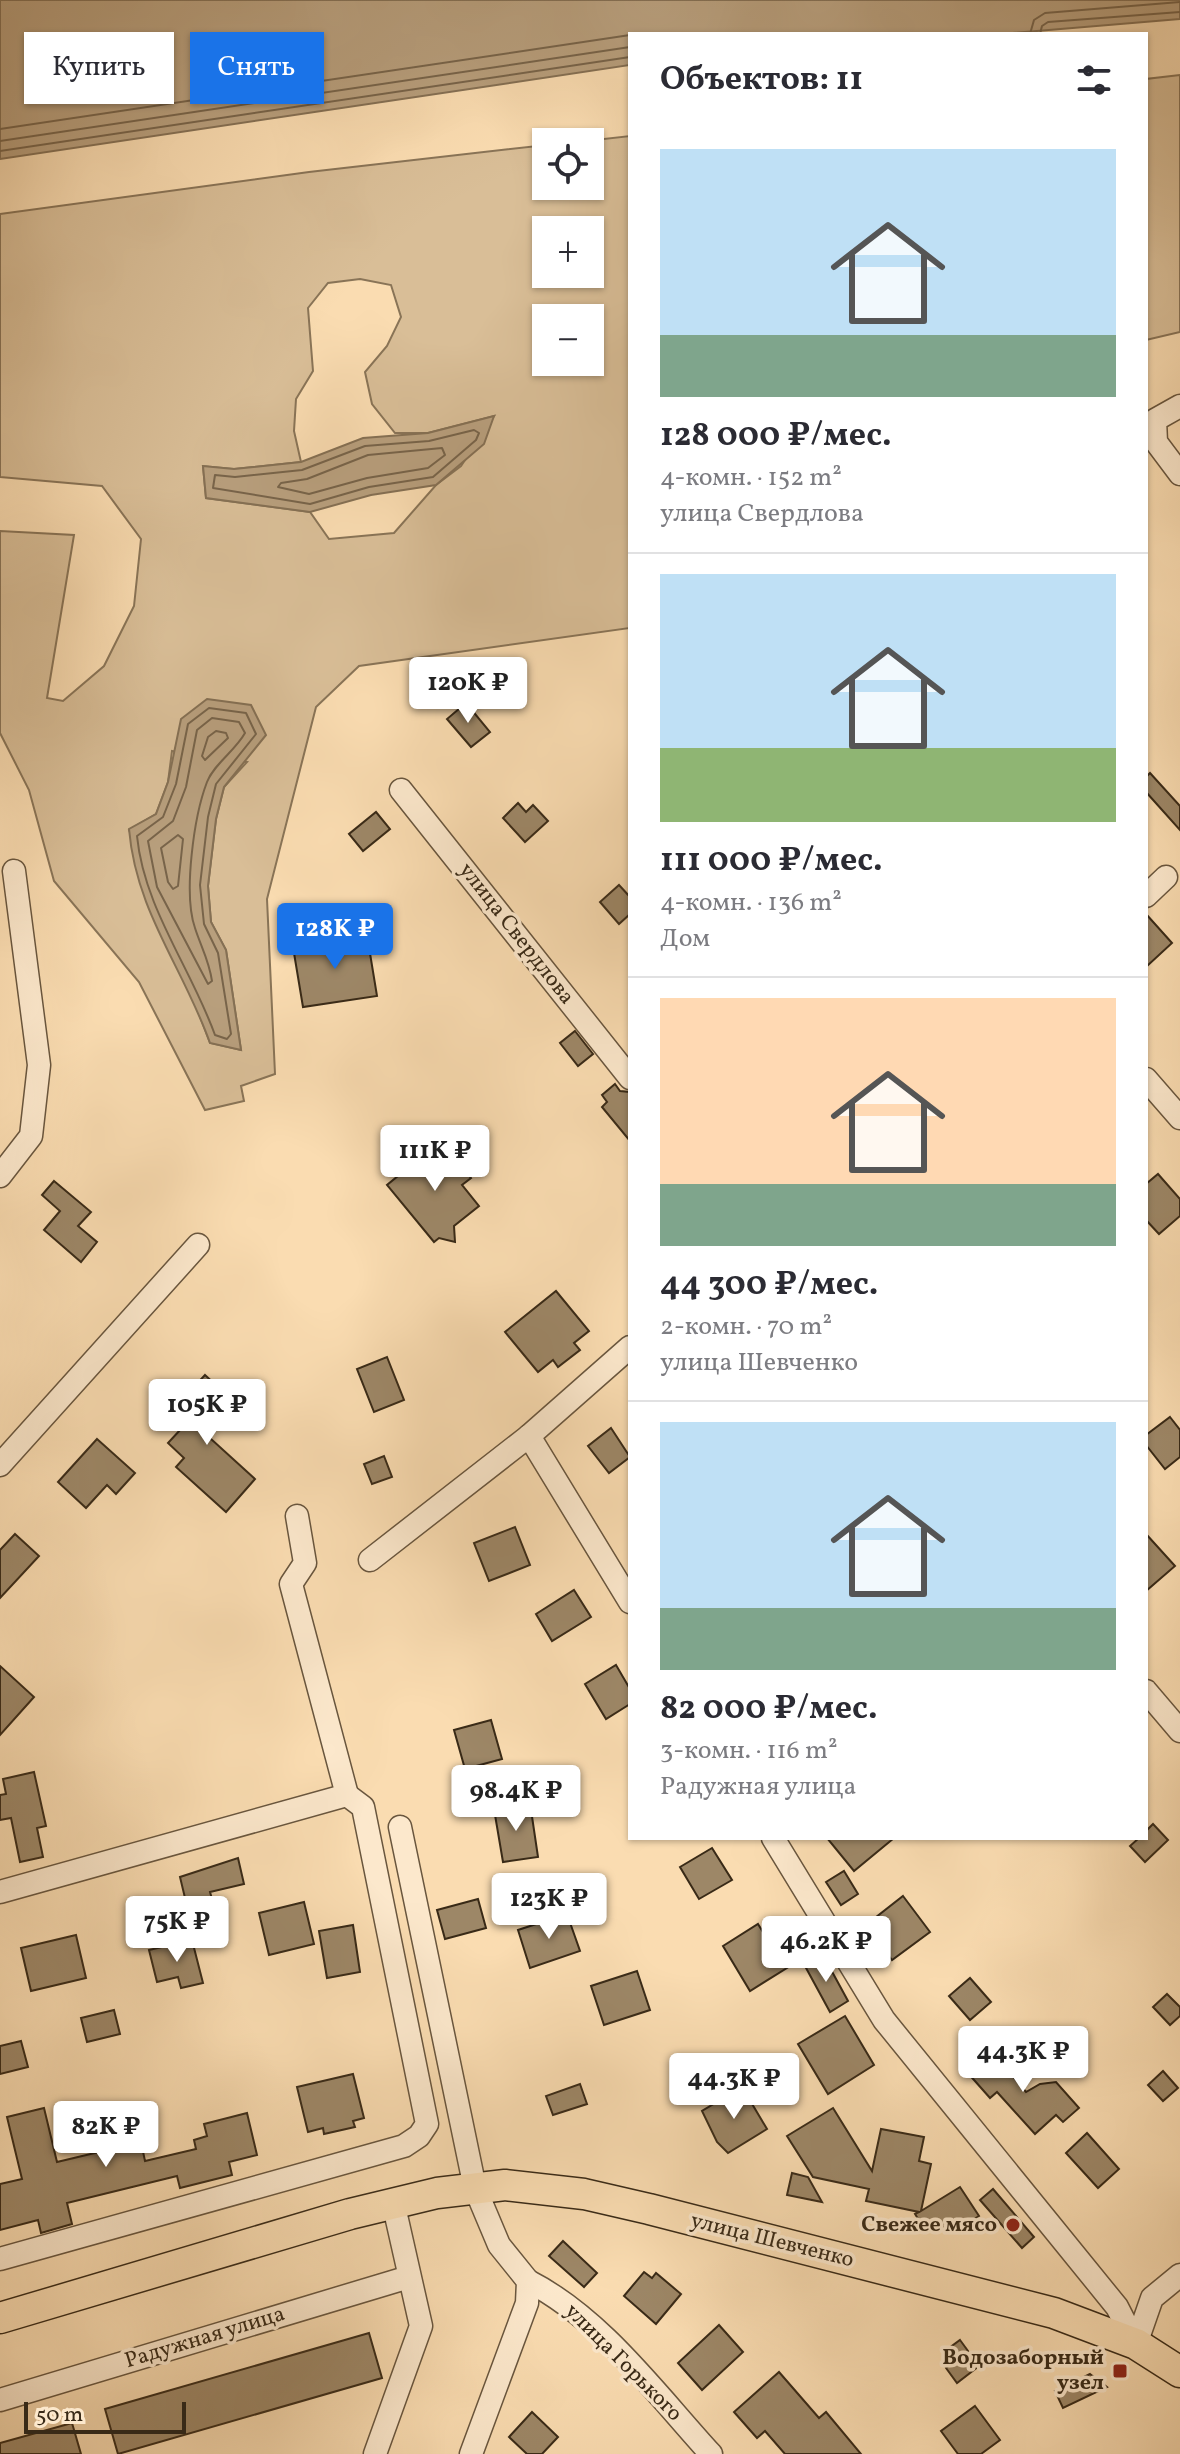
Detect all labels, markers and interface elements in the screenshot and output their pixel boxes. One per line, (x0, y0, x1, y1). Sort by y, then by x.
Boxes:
chip: Купить (24, 32, 174, 104)
chip: Снять (190, 32, 324, 104)
text: Объектов: 11 (660, 57, 863, 104)
icon: filters (1072, 58, 1116, 102)
map controls (532, 128, 604, 376)
button: locate (532, 128, 604, 200)
icon: home (816, 201, 960, 345)
button: + (532, 216, 604, 288)
button: − (532, 304, 604, 376)
text: 128 000 ₽/мес. (660, 413, 892, 460)
text: 4-комн. · 152 m² (660, 460, 842, 496)
text: улица Свердлова (660, 496, 864, 532)
icon: home (816, 626, 960, 770)
pin: 120K ₽ (403, 657, 533, 725)
text: 120K ₽ (427, 665, 509, 701)
text: 111 000 ₽/мес. (660, 838, 883, 885)
street label: улица Свердлова (451, 856, 581, 1012)
text: 4-комн. · 136 m² (660, 885, 842, 921)
pin: 128K ₽ (270, 903, 400, 971)
text: 128K ₽ (295, 911, 375, 947)
text: Дом (660, 921, 710, 957)
icon: home (816, 1050, 960, 1194)
pin: 111K ₽ (370, 1125, 500, 1193)
text: 111K ₽ (398, 1133, 472, 1169)
text: 44 300 ₽/мес. (660, 1262, 879, 1309)
text: 2-комн. · 70 m² (660, 1309, 832, 1345)
text: улица Шевченко (660, 1345, 858, 1381)
pin: 105K ₽ (142, 1379, 272, 1447)
text: 105K ₽ (167, 1387, 247, 1423)
icon: home (816, 1474, 960, 1618)
text: 82 000 ₽/мес. (660, 1686, 878, 1733)
text: 3-комн. · 116 m² (660, 1733, 838, 1769)
pin: 98.4K ₽ (442, 1765, 590, 1833)
text: Радужная улица (660, 1769, 856, 1805)
text: 98.4K ₽ (469, 1773, 563, 1809)
pin: 123K ₽ (484, 1873, 614, 1941)
text: 123K ₽ (510, 1881, 588, 1917)
pin: 75K ₽ (121, 1896, 233, 1964)
text: 75K ₽ (144, 1904, 210, 1940)
pin: 46.2K ₽ (752, 1916, 900, 1984)
text: 46.2K ₽ (780, 1924, 872, 1960)
pin: 44.3K ₽ (949, 2026, 1097, 2094)
text: 44.3K ₽ (976, 2034, 1070, 2070)
pin: 44.3K ₽ (660, 2053, 808, 2121)
text: 44.3K ₽ (687, 2061, 781, 2097)
pin: 82K ₽ (50, 2101, 162, 2169)
text: 82K ₽ (71, 2109, 141, 2145)
street label: улица Шевченко (687, 2206, 857, 2276)
place label: Свежее мясо (861, 2210, 997, 2241)
marker: Свежее мясо (1004, 2216, 1022, 2234)
street label: улица Горького (557, 2297, 689, 2429)
street label: Радужная улица (121, 2299, 289, 2377)
place label: Водозаборный узел (942, 2343, 1104, 2399)
marker: Водозаборный узел (1111, 2362, 1129, 2380)
scale bar (24, 2398, 186, 2434)
text: 50 m (36, 2400, 83, 2431)

